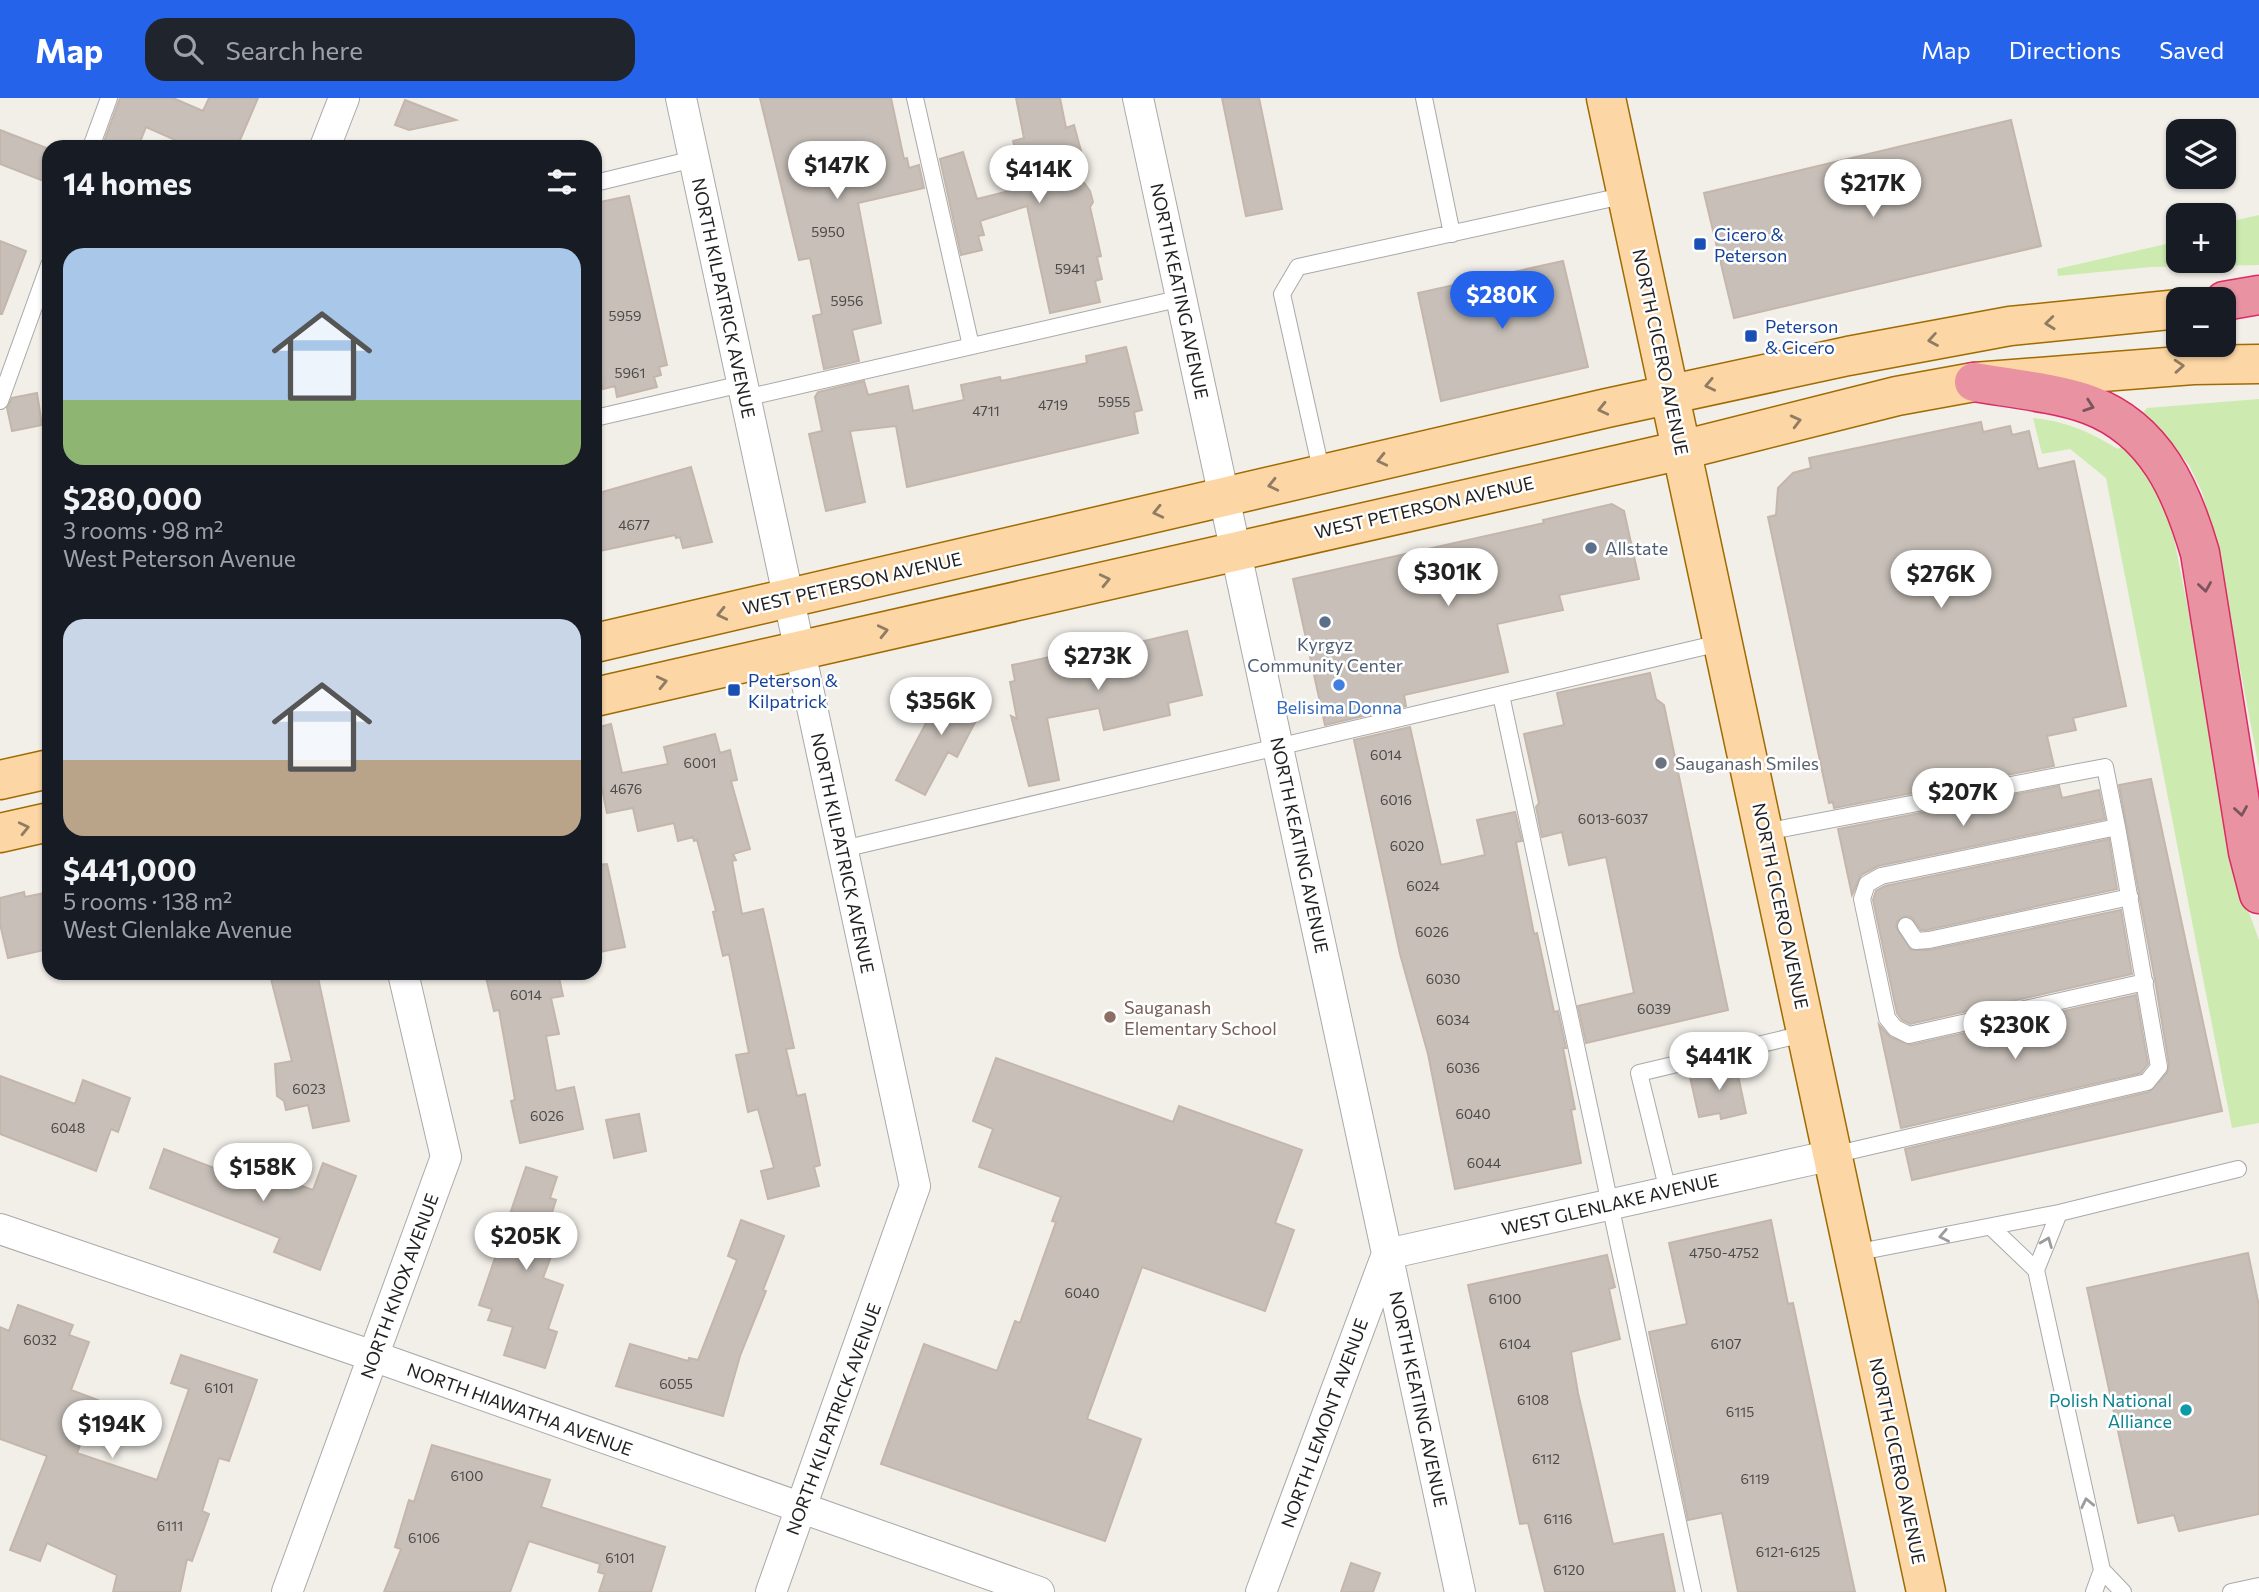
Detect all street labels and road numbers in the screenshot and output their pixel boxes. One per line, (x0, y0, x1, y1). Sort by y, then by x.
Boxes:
street label: NORTH KILPATRICK AVENUE (688, 176, 760, 420)
street label: NORTH KEATING AVENUE (1146, 181, 1214, 401)
street label: NORTH CICERO AVENUE (1628, 247, 1694, 457)
street label: WEST PETERSON AVENUE (1312, 471, 1536, 543)
street label: WEST PETERSON AVENUE (740, 547, 964, 619)
street label: NORTH KILPATRICK AVENUE (807, 731, 879, 975)
street label: NORTH KEATING AVENUE (1266, 735, 1334, 955)
street label: NORTH CICERO AVENUE (1748, 801, 1814, 1011)
street label: WEST GLENLAKE AVENUE (1499, 1168, 1721, 1240)
street label: NORTH KNOX AVENUE (355, 1190, 443, 1382)
street label: NORTH KEATING AVENUE (1385, 1289, 1453, 1509)
street label: NORTH KILPATRICK AVENUE (781, 1300, 885, 1538)
street label: NORTH LEMONT AVENUE (1276, 1315, 1372, 1531)
street label: NORTH CICERO AVENUE (1865, 1356, 1931, 1566)
street label: NORTH HIAWATHA AVENUE (404, 1358, 636, 1460)

